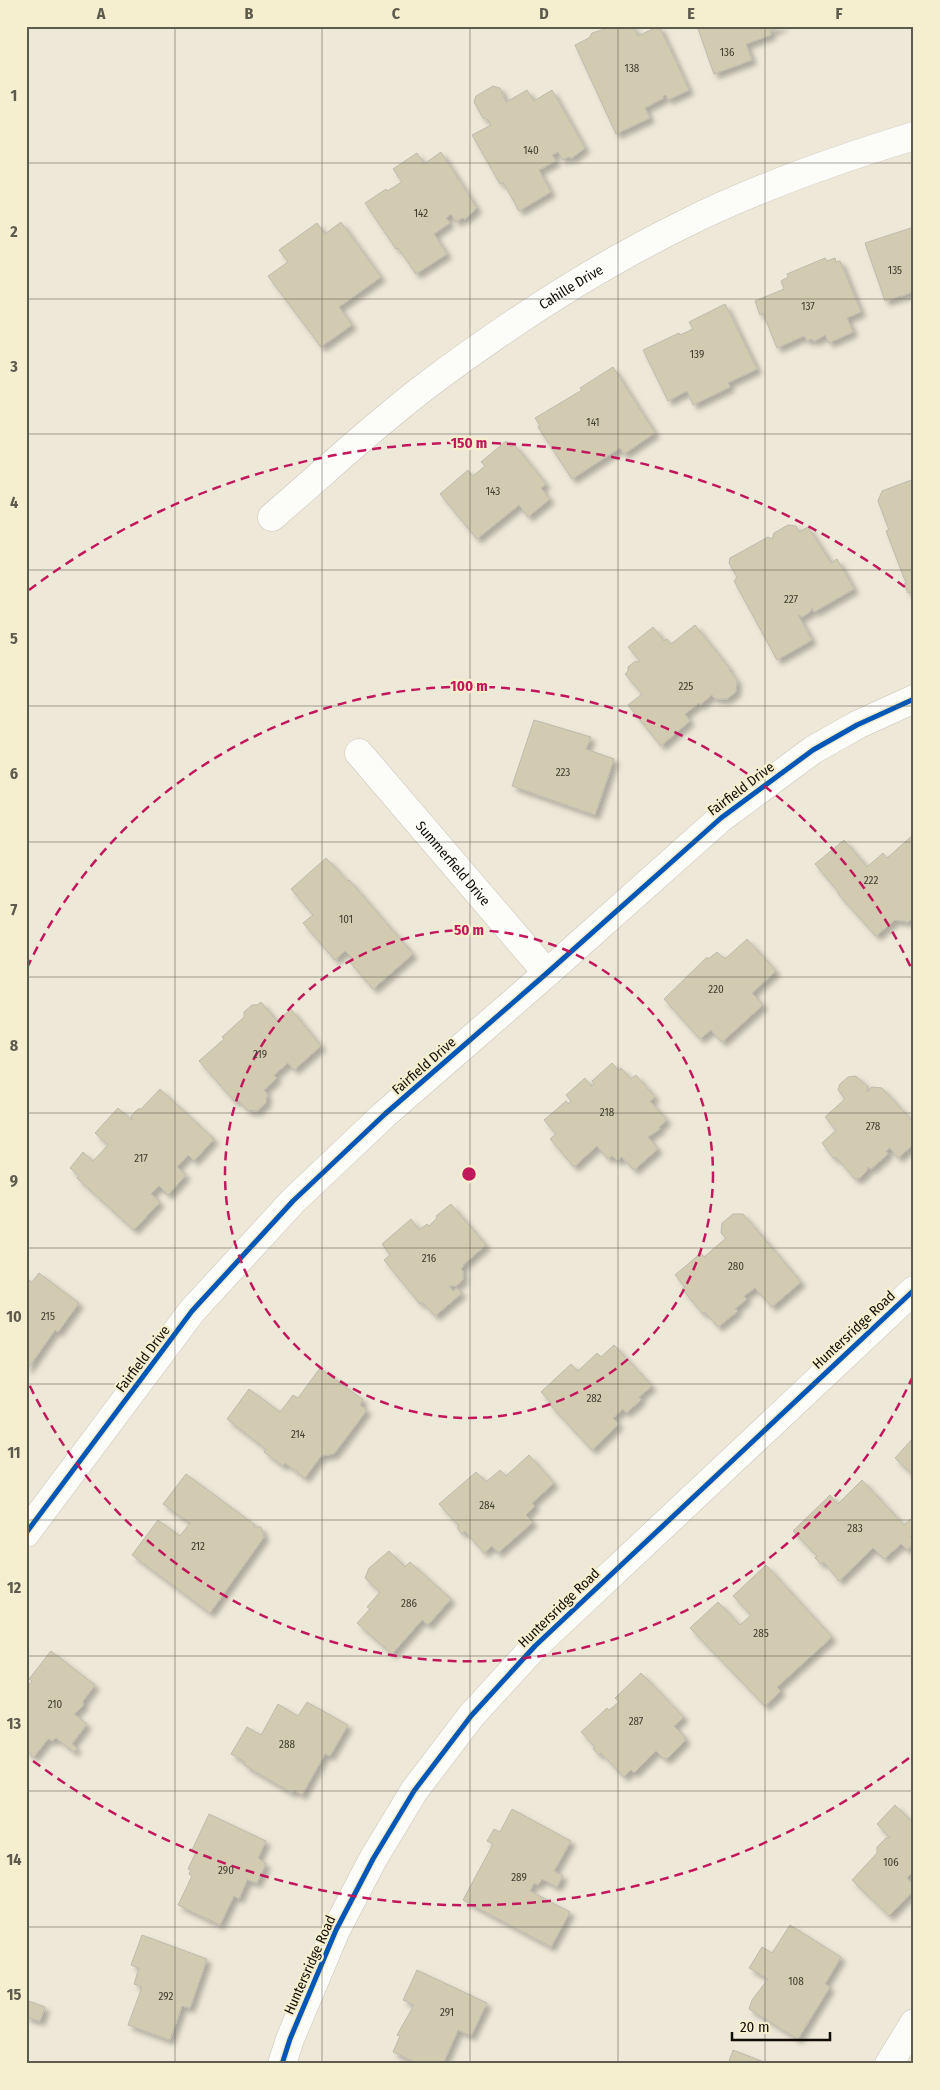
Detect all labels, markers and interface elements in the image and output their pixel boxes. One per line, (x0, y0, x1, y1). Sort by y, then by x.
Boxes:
text: A (96, 4, 106, 23)
text: B (245, 4, 254, 23)
text: C (392, 4, 401, 23)
text: D (539, 4, 549, 23)
text: E (687, 4, 695, 23)
text: F (835, 4, 843, 23)
house number: 136 (720, 46, 735, 59)
house number: 138 (625, 62, 640, 75)
text: 1 (11, 86, 17, 105)
house number: 140 (523, 144, 539, 157)
house number: 142 (414, 207, 428, 220)
text: 2 (9, 222, 18, 241)
street label: Cahille Drive (536, 261, 606, 313)
house number: 135 (888, 264, 902, 277)
house number: 137 (801, 300, 815, 313)
house number: 139 (690, 348, 704, 361)
text: 3 (9, 357, 18, 376)
house number: 141 (586, 416, 600, 429)
text: 150 m (451, 434, 487, 452)
house number: 143 (486, 485, 500, 498)
text: 4 (10, 493, 18, 512)
house number: 227 (784, 593, 799, 606)
text: 5 (10, 629, 18, 648)
text: 100 m (450, 677, 488, 695)
house number: 225 (679, 680, 693, 693)
street label: Fairfield Drive (704, 758, 778, 820)
text: 6 (10, 764, 18, 783)
house number: 223 (556, 766, 570, 779)
street label: Summerfield Drive (412, 817, 494, 909)
house number: 222 (864, 874, 878, 887)
text: 7 (11, 900, 18, 919)
house number: 101 (339, 913, 353, 926)
text: 50 m (454, 921, 484, 939)
house number: 220 (708, 983, 724, 996)
street label: Fairfield Drive (389, 1034, 459, 1098)
text: 8 (10, 1036, 19, 1055)
house number: 219 (253, 1048, 267, 1061)
house number: 218 (600, 1106, 615, 1119)
house number: 278 (866, 1120, 881, 1133)
house number: 217 (134, 1152, 148, 1165)
centre of rings (460, 1165, 478, 1183)
text: 9 (10, 1171, 18, 1190)
house number: 216 (422, 1252, 437, 1265)
house number: 280 (728, 1260, 744, 1273)
street label: Huntersridge Road (809, 1287, 899, 1373)
text: 10 (6, 1307, 22, 1326)
house number: 215 (41, 1310, 55, 1323)
street label: Fairfield Drive (112, 1322, 174, 1396)
house number: 282 (586, 1392, 602, 1405)
house number: 214 (291, 1428, 306, 1441)
text: 11 (7, 1443, 21, 1462)
house number: 284 (479, 1499, 496, 1512)
house number: 283 (847, 1522, 863, 1535)
house number: 212 (191, 1540, 205, 1553)
street label: Huntersridge Road (515, 1565, 603, 1651)
text: 12 (7, 1578, 22, 1597)
house number: 286 (401, 1597, 417, 1610)
house number: 285 (753, 1627, 769, 1640)
house number: 210 (48, 1698, 63, 1711)
text: 13 (7, 1714, 22, 1733)
house number: 287 (629, 1715, 644, 1728)
house number: 288 (279, 1738, 295, 1751)
text: 14 (7, 1850, 22, 1869)
house number: 106 (883, 1856, 899, 1869)
house number: 290 (218, 1864, 234, 1877)
house number: 289 (511, 1871, 527, 1884)
street label: Huntersridge Road (281, 1913, 339, 2017)
house number: 108 (788, 1975, 804, 1988)
text: 15 (7, 1985, 21, 2004)
house number: 292 (159, 1990, 174, 2003)
house number: 291 (440, 2006, 454, 2019)
scale bar (732, 2010, 830, 2042)
text: 20 m (740, 2018, 770, 2036)

